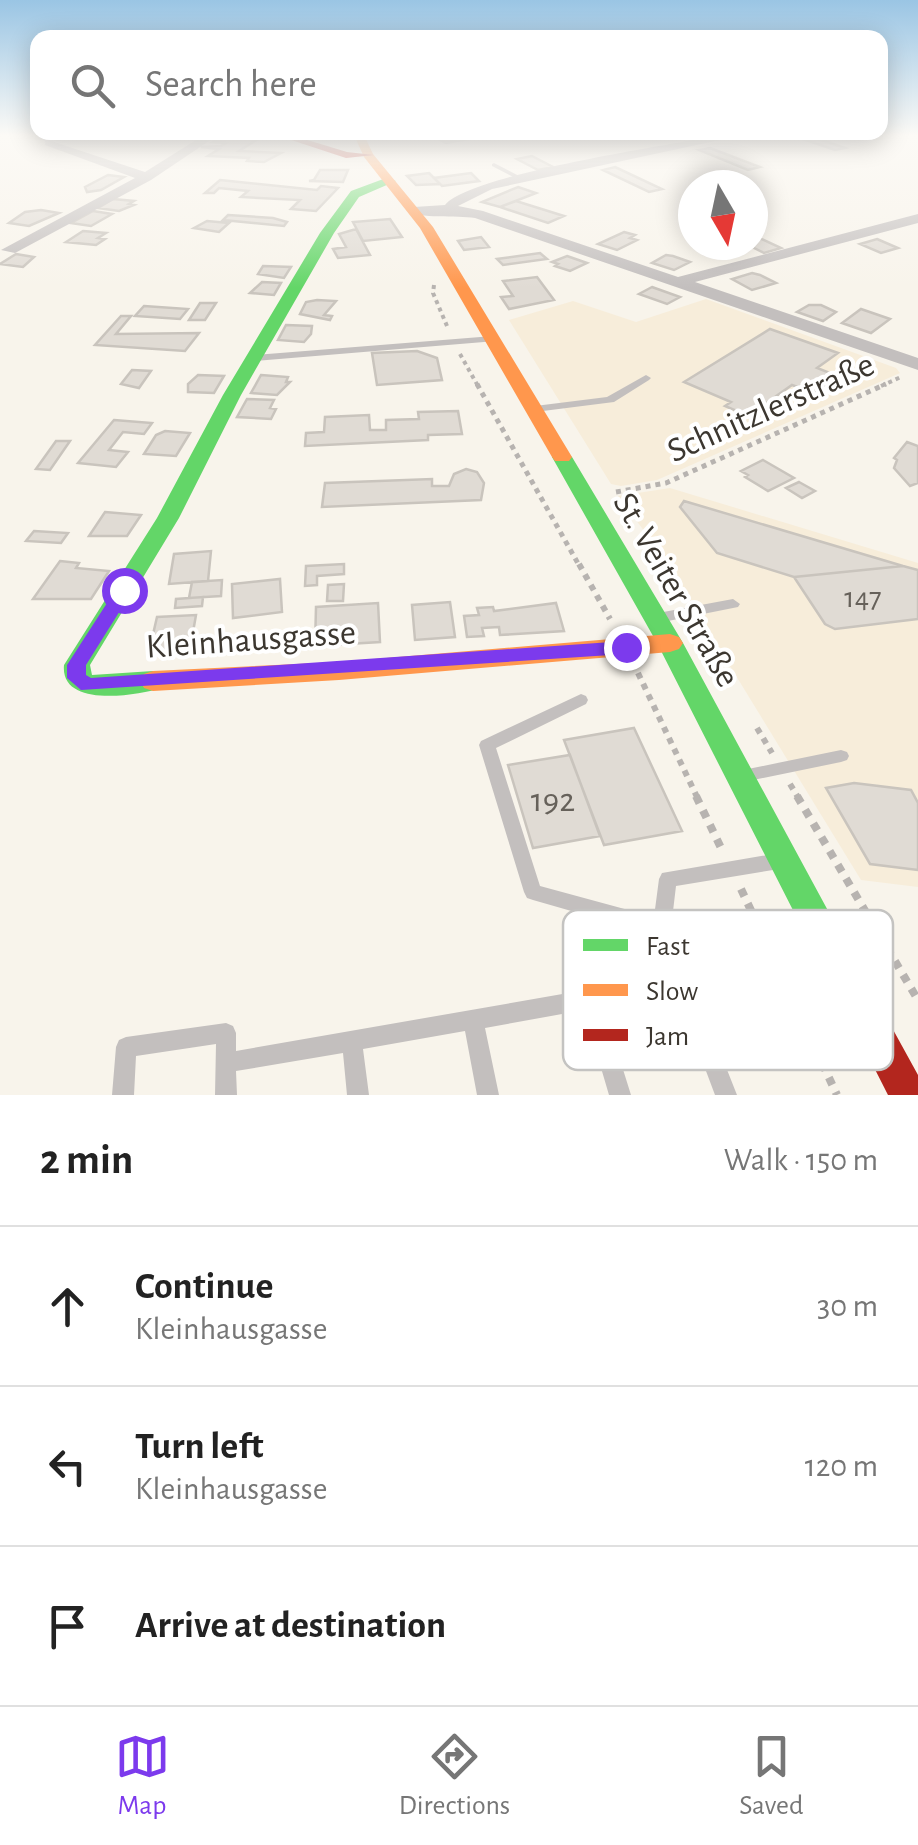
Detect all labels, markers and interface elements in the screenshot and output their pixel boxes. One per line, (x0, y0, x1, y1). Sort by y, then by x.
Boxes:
search box (30, 30, 888, 140)
icon: search (65, 58, 120, 113)
text: Search here (145, 66, 317, 104)
north arrow (678, 170, 768, 260)
street label: Schnitzlerstraße (662, 347, 880, 469)
street label: St. Veiter Straße (606, 487, 746, 693)
route start (102, 568, 148, 614)
house number: 147 (844, 583, 882, 613)
street label: Kleinhausgasse (145, 615, 357, 665)
route end (604, 625, 650, 671)
house number: 192 (531, 783, 575, 818)
legend (563, 910, 893, 1070)
text: Fast (646, 933, 690, 961)
text: Slow (646, 978, 698, 1006)
text: Jam (646, 1023, 689, 1051)
text: 2 min (40, 1139, 133, 1181)
text: Walk · 150 m (724, 1144, 878, 1176)
text: Continue (135, 1268, 273, 1306)
icon: ahead (40, 1279, 95, 1334)
text: 30 m (817, 1290, 878, 1322)
text: Kleinhausgasse (135, 1313, 327, 1345)
text: Turn left (135, 1428, 263, 1466)
icon: left (40, 1439, 95, 1494)
text: 120 m (805, 1450, 878, 1482)
text: Kleinhausgasse (135, 1473, 327, 1505)
icon: arrive (40, 1599, 95, 1654)
text: Arrive at destination (135, 1607, 446, 1645)
tab: Map (115, 1729, 170, 1823)
tab: Directions (399, 1729, 510, 1823)
tab: Saved (739, 1729, 803, 1823)

